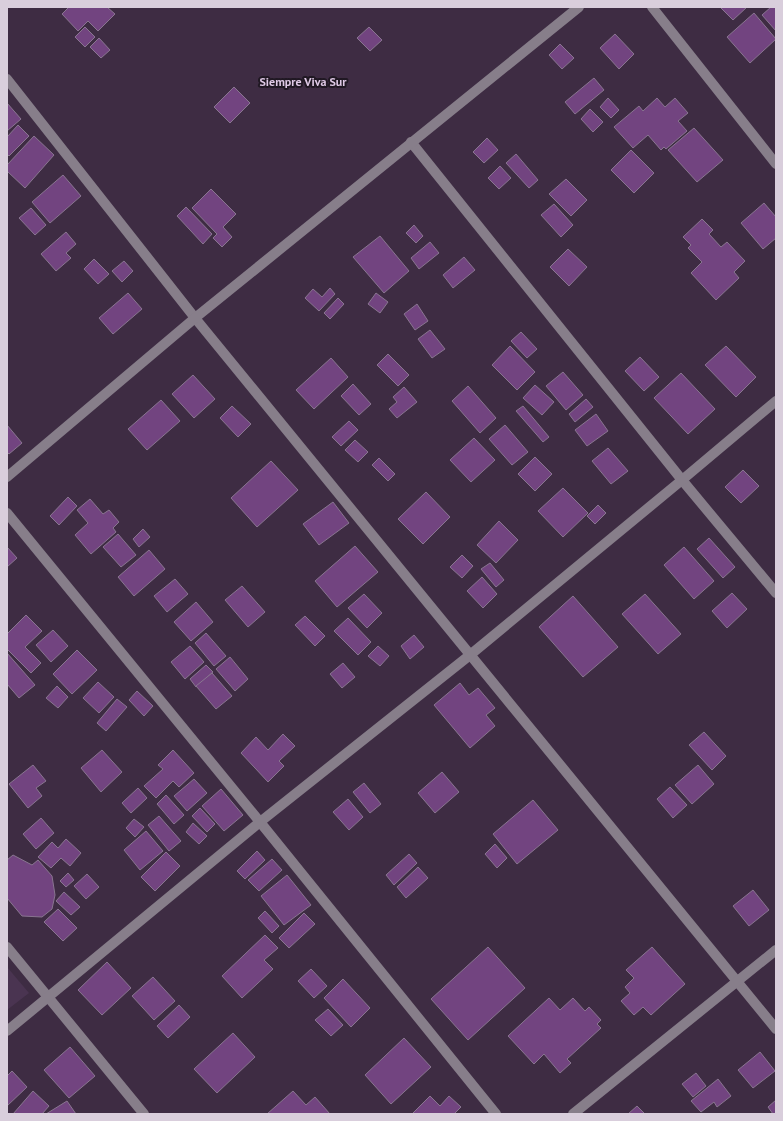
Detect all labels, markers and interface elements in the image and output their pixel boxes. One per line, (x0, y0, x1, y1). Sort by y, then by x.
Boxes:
district label: Siempre Viva Sur (259, 74, 347, 89)

